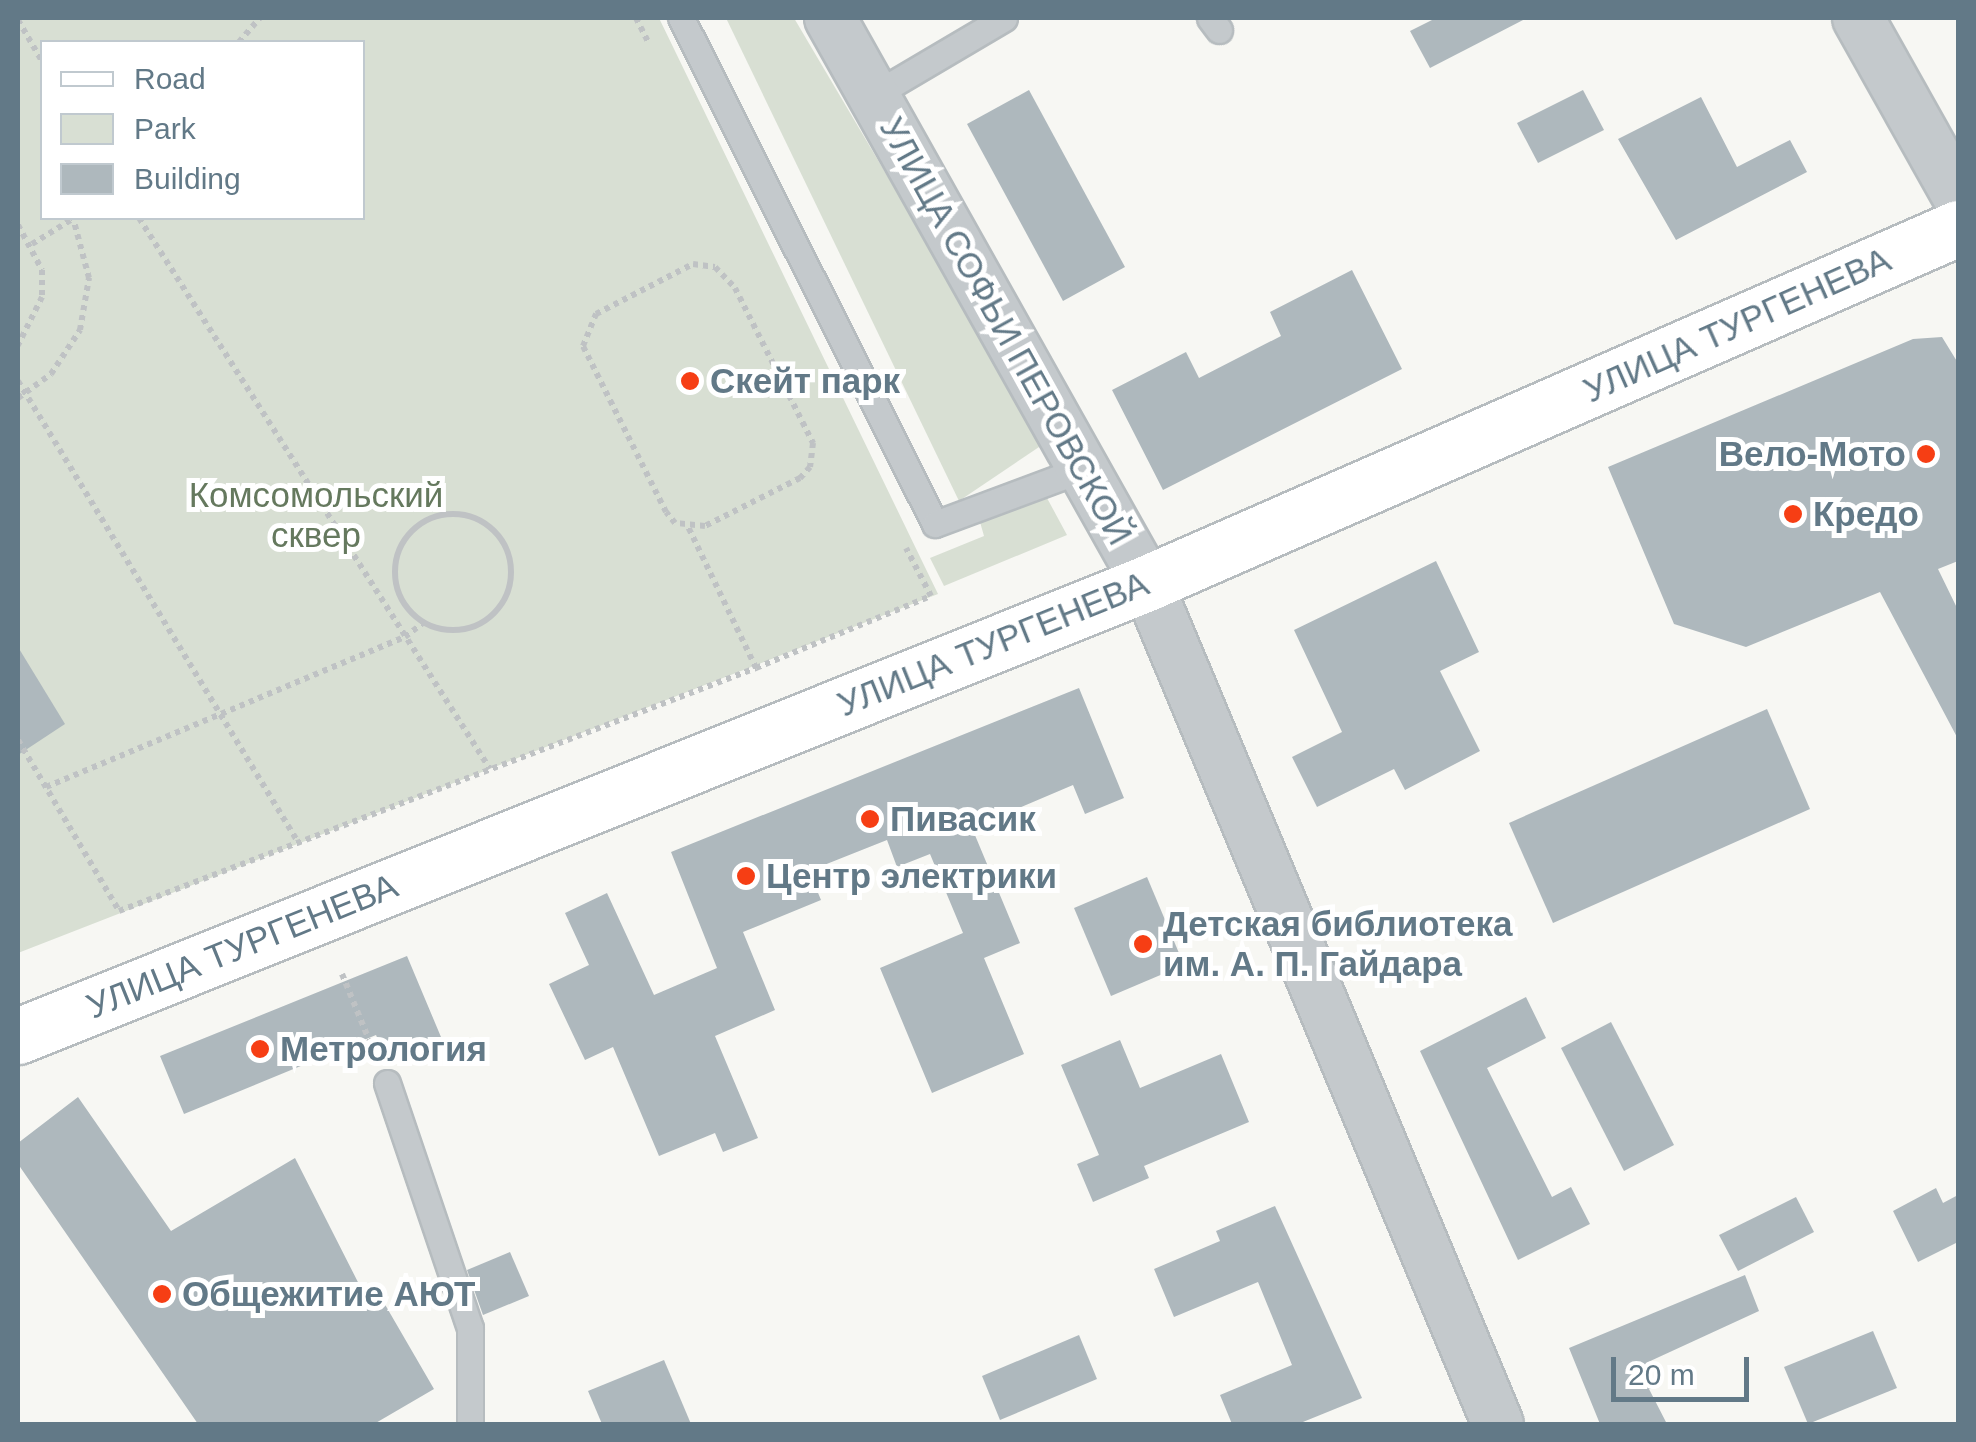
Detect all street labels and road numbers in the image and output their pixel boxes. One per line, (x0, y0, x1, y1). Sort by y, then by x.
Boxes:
street label: УЛИЦА СОФЬИ ПЕРОВСКОЙ (871, 110, 1141, 552)
street label: УЛИЦА ТУРГЕНЕВА (1577, 238, 1897, 412)
street label: УЛИЦА ТУРГЕНЕВА (831, 562, 1155, 726)
street label: УЛИЦА ТУРГЕНЕВА (80, 864, 404, 1028)

